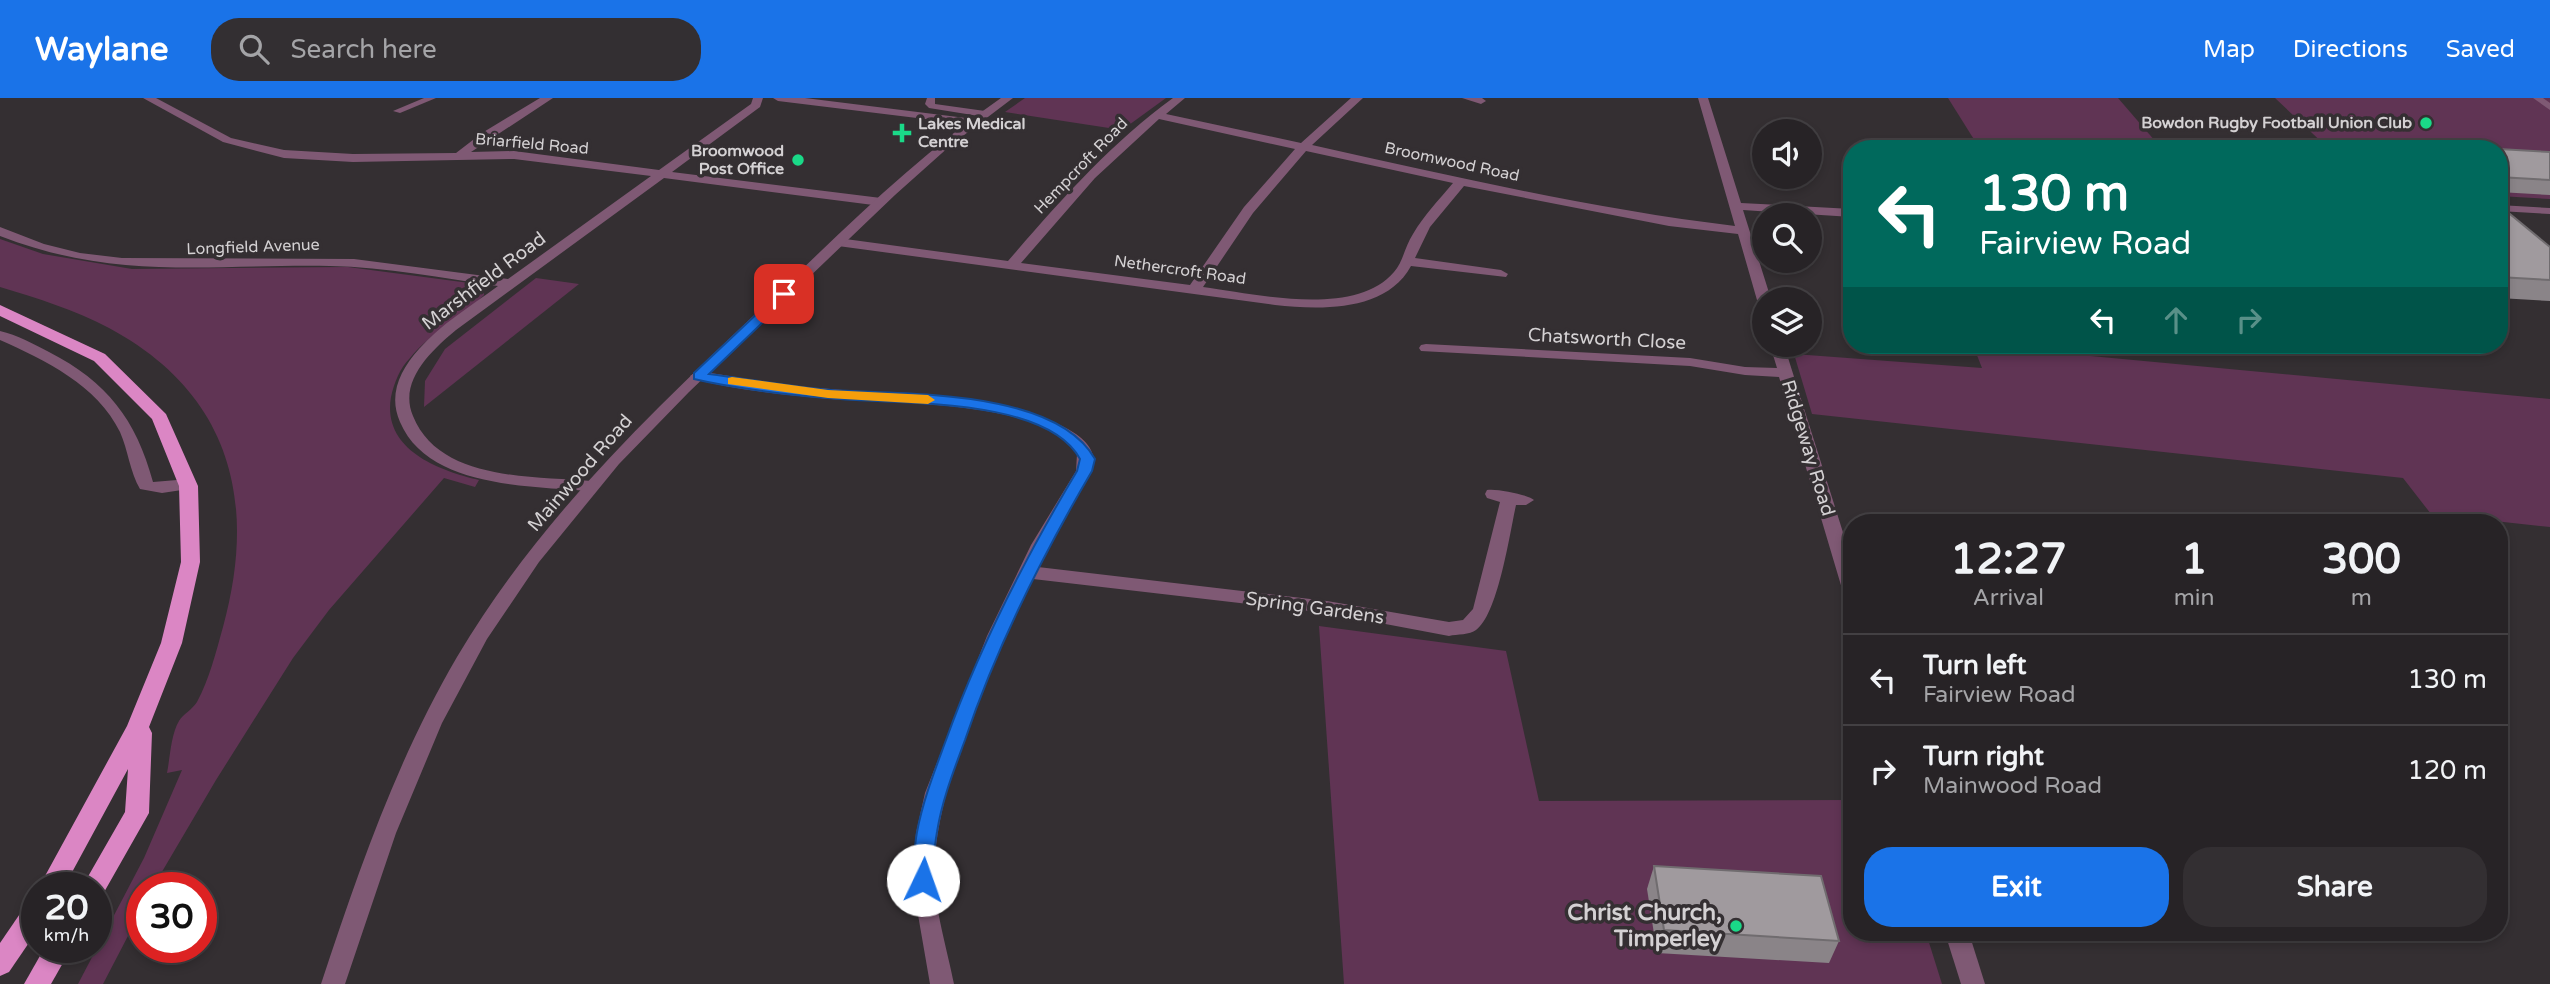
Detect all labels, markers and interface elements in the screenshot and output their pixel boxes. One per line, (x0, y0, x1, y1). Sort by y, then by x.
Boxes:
search box (211, 18, 701, 81)
text: Waylane (35, 30, 169, 69)
icon: search (235, 30, 273, 68)
text: Search here (291, 34, 437, 65)
text: Map (2203, 35, 2255, 64)
text: Directions (2293, 35, 2408, 64)
text: Saved (2446, 35, 2515, 64)
place label: Bowdon Rugby Football Union Club (2141, 113, 2412, 133)
place label: Lakes Medical Centre (918, 114, 1026, 152)
street label: Hempcroft Road (1030, 114, 1132, 218)
marker: Bowdon Rugby Football Union Club (2418, 115, 2434, 131)
map controls (1752, 119, 1822, 357)
button: sound (1752, 119, 1822, 189)
marker: Lakes Medical Centre (892, 123, 912, 143)
street label: Briarfield Road (474, 129, 590, 159)
street label: Broomwood Road (1383, 138, 1521, 186)
place label: Broomwood Post Office (691, 141, 784, 179)
marker: Broomwood Post Office (790, 152, 806, 168)
text: 130 m (1979, 165, 2129, 224)
icon: left (1864, 168, 1955, 259)
button: search (1752, 203, 1822, 273)
text: Fairview Road (1979, 225, 2191, 263)
street label: Marshfield Road (418, 227, 550, 335)
street label: Longfield Avenue (186, 235, 320, 259)
street label: Nethercroft Road (1113, 251, 1247, 289)
pin (754, 264, 814, 324)
icon: arrive (765, 275, 803, 313)
button: layers (1752, 287, 1822, 357)
icon: left (2084, 301, 2122, 339)
icon: ahead (2157, 301, 2195, 339)
icon: right (2230, 301, 2268, 339)
street label: Chatsworth Close (1527, 324, 1687, 354)
street label: Ridgeway Road (1777, 377, 1839, 519)
street label: Mainwood Road (523, 410, 637, 536)
text: 12:27 (1950, 534, 2067, 585)
text: 1 (2181, 534, 2207, 585)
text: 300 (2322, 534, 2401, 585)
text: Arrival (1973, 584, 2044, 612)
text: min (2174, 584, 2215, 612)
text: m (2351, 584, 2372, 612)
street label: Spring Gardens (1244, 587, 1386, 629)
text: Turn left (1923, 650, 2026, 681)
icon: left (1864, 661, 1902, 699)
text: 130 m (2407, 664, 2487, 695)
text: Fairview Road (1923, 681, 2076, 709)
text: Turn right (1923, 741, 2044, 772)
icon: right (1864, 752, 1902, 790)
text: 120 m (2407, 755, 2487, 786)
text: Mainwood Road (1923, 772, 2102, 800)
position arrow (886, 843, 960, 917)
button: Exit (1864, 847, 2169, 927)
button: Share (2183, 847, 2487, 927)
speed limit sign: 30 (126, 872, 217, 963)
text: 20 (45, 887, 88, 929)
place label: Christ Church, Timperley (1567, 899, 1723, 953)
marker: Christ Church, Timperley (1728, 918, 1744, 934)
text: km/h (44, 924, 89, 946)

